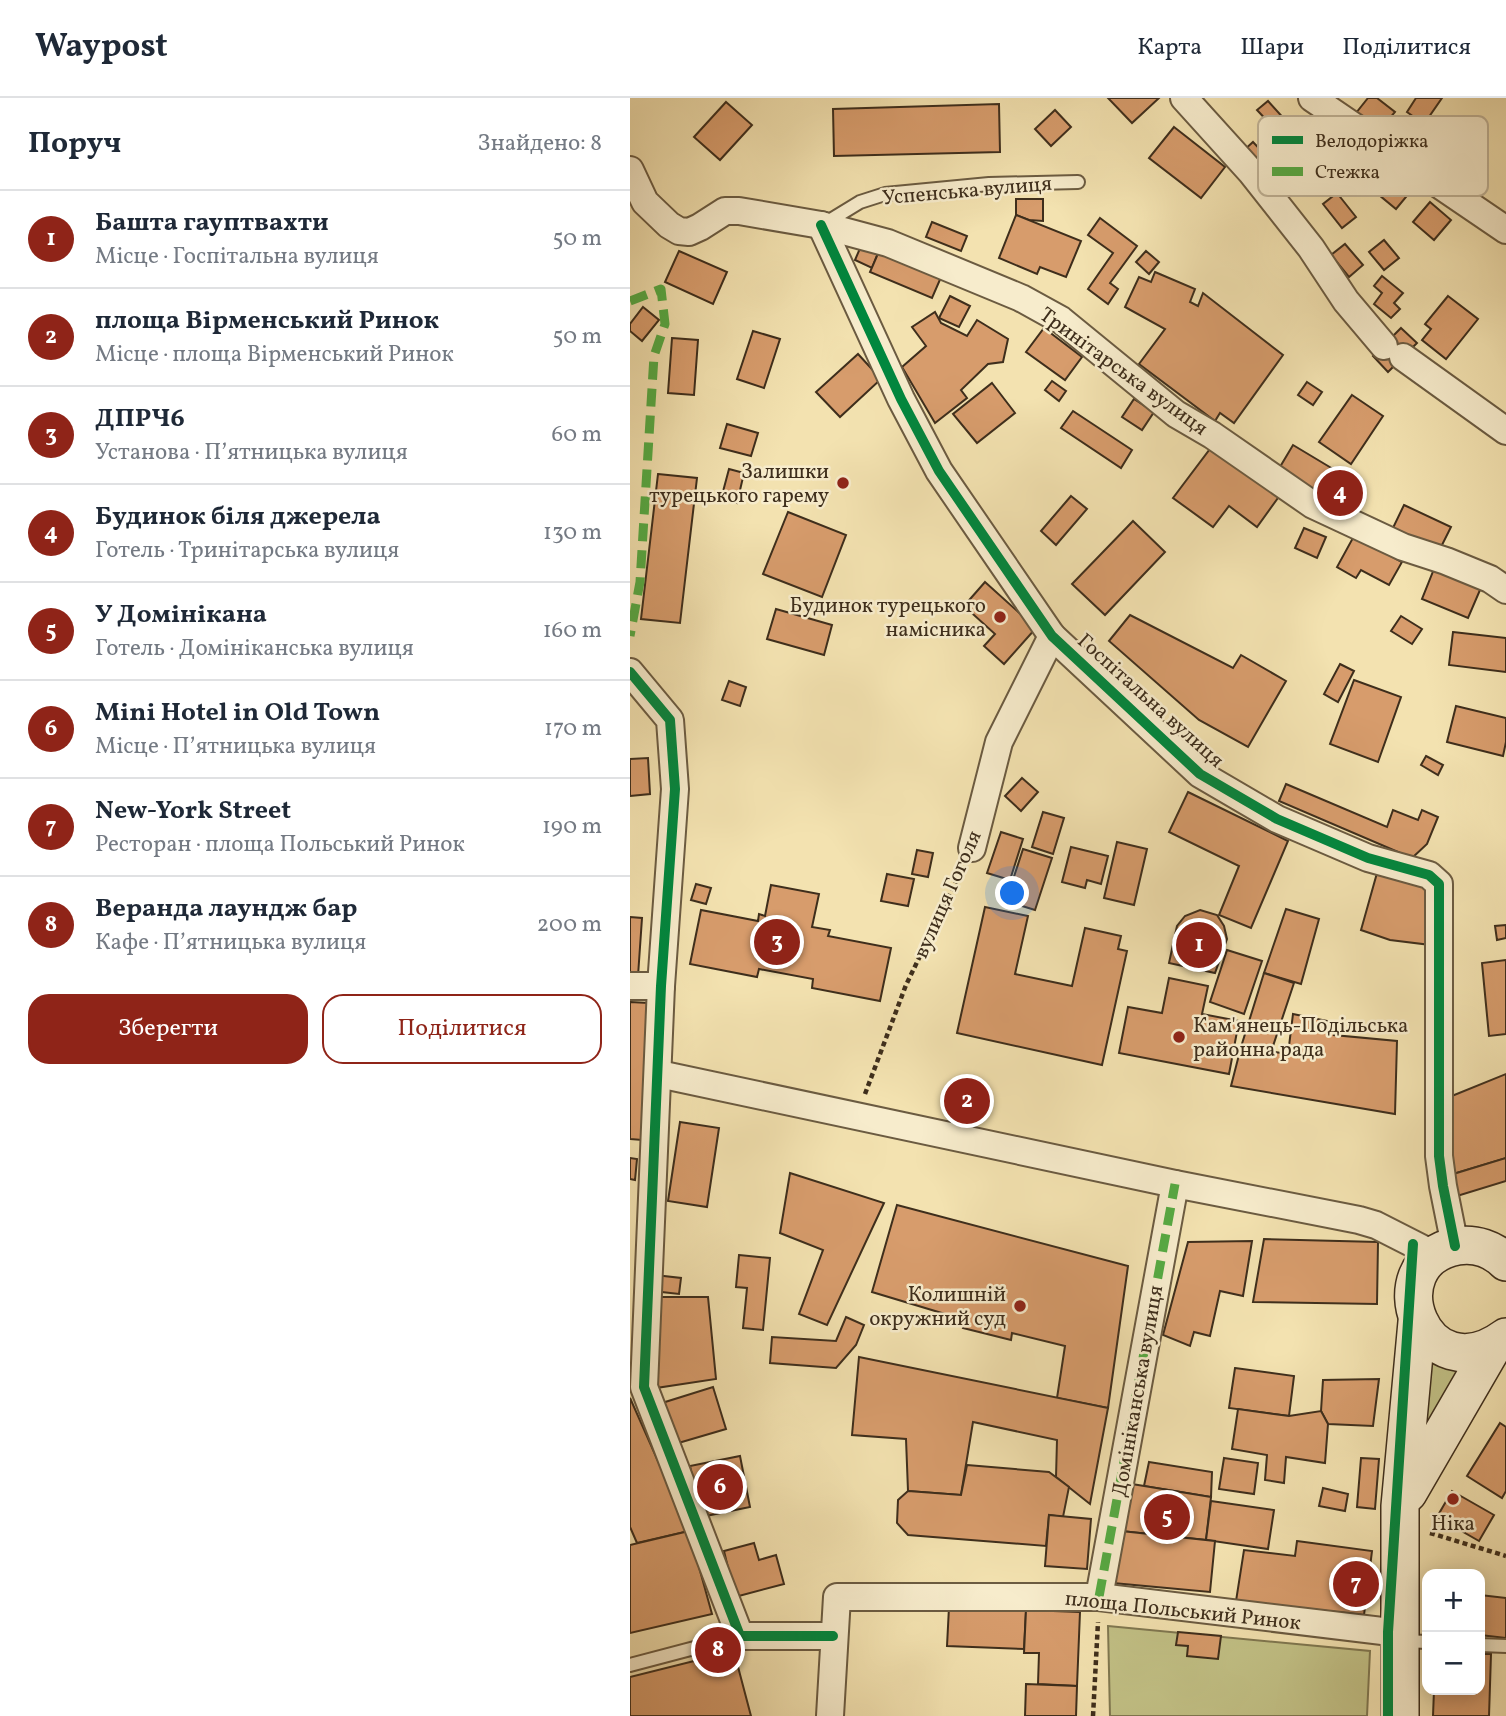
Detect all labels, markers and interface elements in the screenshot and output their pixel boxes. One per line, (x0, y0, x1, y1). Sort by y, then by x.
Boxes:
text: Waypost (35, 25, 168, 71)
text: Карта (1137, 31, 1202, 65)
text: Шари (1240, 31, 1304, 65)
text: Поділитися (1342, 31, 1471, 65)
legend (1258, 116, 1488, 196)
text: Поруч (28, 123, 121, 165)
text: Знайдено: 8 (478, 128, 602, 160)
text: Велодоріжка (1315, 129, 1429, 155)
text: Стежка (1315, 160, 1380, 186)
street label: Успенська вулиця (881, 170, 1053, 213)
text: Башта гауптвахти (95, 205, 329, 241)
text: 1 (46, 223, 56, 255)
text: 50 m (553, 223, 602, 255)
text: Місце · Госпітальна вулиця (95, 241, 379, 273)
street label: Тринітарська вулиця (1033, 301, 1213, 443)
text: площа Вірменський Ринок (95, 303, 439, 339)
text: 2 (45, 321, 57, 353)
text: 50 m (553, 321, 602, 353)
text: Місце · площа Вірменський Ринок (95, 339, 454, 371)
text: ДПРЧ6 (95, 401, 185, 437)
text: 3 (45, 419, 57, 451)
text: 60 m (552, 419, 602, 451)
text: Установа · Пʼятницька вулиця (95, 437, 408, 469)
place label: Залишки турецького гарему (649, 458, 830, 511)
pin: 4 (1317, 467, 1363, 519)
marker: Залишки турецького гарему (835, 475, 851, 491)
text: Будинок біля джерела (95, 499, 381, 535)
text: 4 (44, 517, 58, 549)
text: 130 m (543, 517, 602, 549)
text: Готель · Тринітарська вулиця (95, 535, 399, 567)
place label: Будинок турецького намісника (790, 592, 986, 645)
text: У Домінікана (95, 597, 267, 633)
marker: Будинок турецького намісника (992, 609, 1008, 625)
text: 5 (45, 615, 57, 647)
text: 160 m (543, 615, 602, 647)
street label: Госпітальна вулиця (1070, 627, 1230, 775)
text: Готель · Домініканська вулиця (95, 633, 414, 665)
text: Mini Hotel in Old Town (95, 695, 380, 731)
text: 6 (45, 713, 57, 745)
text: 170 m (544, 713, 602, 745)
text: Місце · Пʼятницька вулиця (95, 731, 376, 763)
text: New-York Street (95, 793, 291, 829)
text: 7 (46, 811, 57, 843)
text: 190 m (542, 811, 602, 843)
street label: вулиця Гоголя (907, 826, 989, 963)
text: Ресторан · площа Польський Ринок (95, 829, 465, 861)
your location (995, 876, 1029, 910)
text: Веранда лаундж бар (95, 891, 358, 927)
text: 8 (45, 909, 57, 941)
text: 200 m (537, 909, 602, 941)
pin: 3 (754, 916, 800, 968)
pin: 1 (1176, 919, 1222, 971)
text: Кафе · Пʼятницька вулиця (95, 927, 366, 959)
button: Зберегти (28, 994, 308, 1064)
button: Поділитися (322, 994, 602, 1064)
place label: Кам'янець-Подільська районна рада (1193, 1012, 1409, 1065)
marker: Кам'янець-Подільська районна рада (1171, 1029, 1187, 1045)
pin: 2 (944, 1075, 990, 1127)
place label: Колишній окружний суд (869, 1281, 1006, 1334)
street label: Домініканська вулиця (1106, 1283, 1171, 1499)
marker: Колишній окружний суд (1012, 1298, 1028, 1314)
pin: 6 (697, 1461, 743, 1513)
pin: 5 (1144, 1491, 1190, 1543)
marker: Ніка (1445, 1491, 1461, 1507)
place label: Ніка (1431, 1510, 1475, 1539)
pin: 7 (1333, 1558, 1379, 1610)
map controls (1422, 1569, 1485, 1695)
button: + (1422, 1569, 1485, 1632)
street label: площа Польський Ринок (1064, 1585, 1302, 1638)
pin: 8 (695, 1624, 741, 1676)
button: − (1422, 1632, 1485, 1695)

